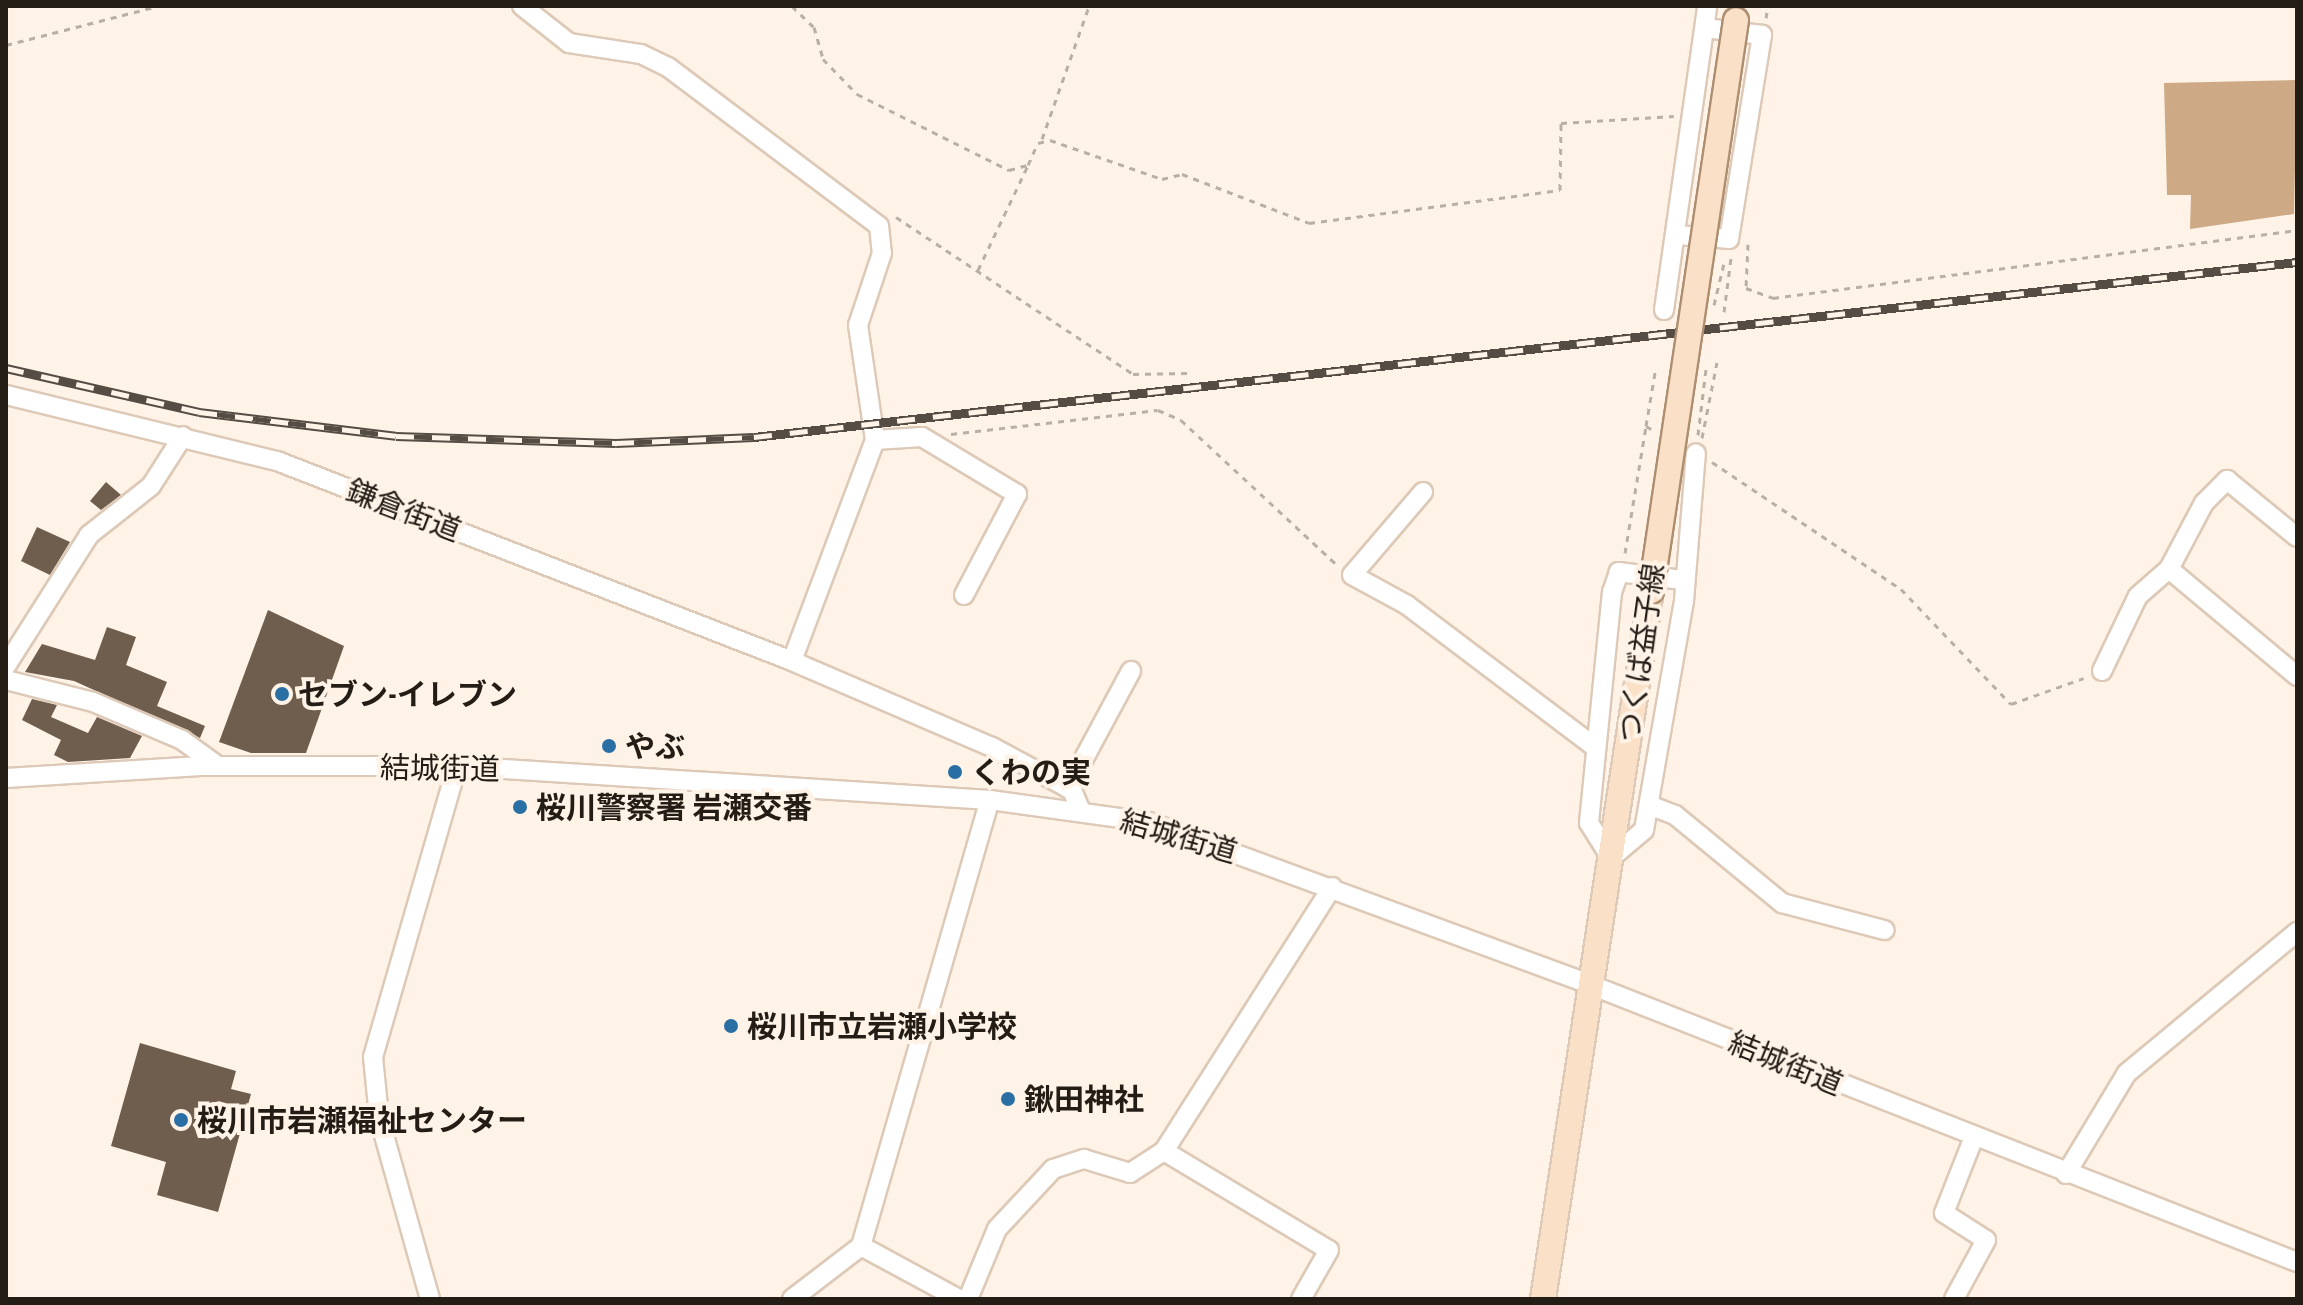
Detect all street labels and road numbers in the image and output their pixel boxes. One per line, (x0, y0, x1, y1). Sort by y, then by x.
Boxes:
street label: 鎌倉街道 (342, 472, 466, 548)
street label: つくば益子線 (1611, 561, 1671, 745)
street label: 結城街道 (380, 749, 500, 787)
street label: 結城街道 (1116, 802, 1242, 870)
street label: 結城街道 (1724, 1024, 1848, 1102)

